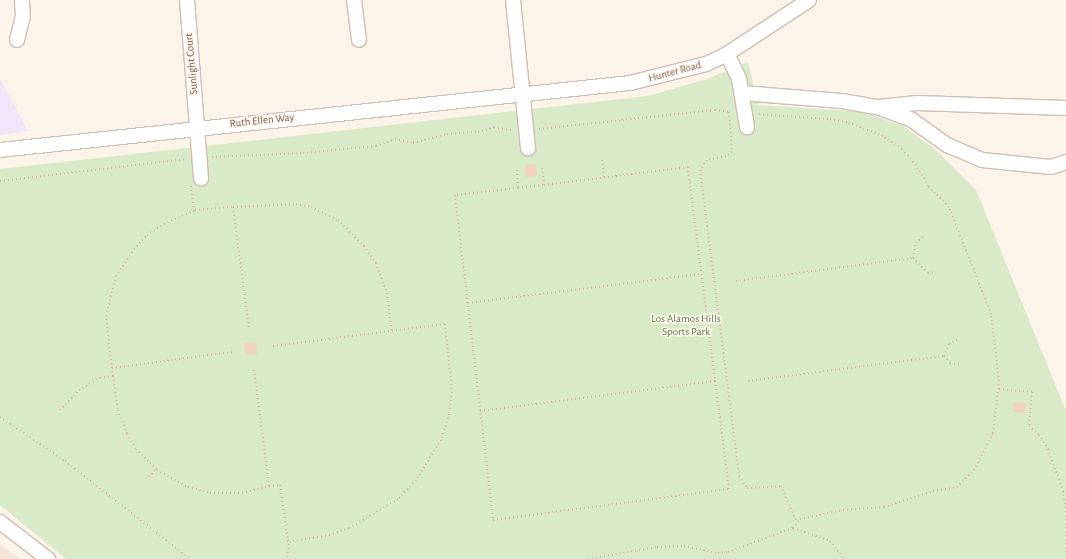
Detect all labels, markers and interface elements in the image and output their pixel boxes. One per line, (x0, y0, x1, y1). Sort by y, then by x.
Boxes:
street label: Sunlight Court (183, 33, 201, 95)
street label: Hunter Road (647, 59, 703, 85)
street label: Ruth Ellen Way (229, 111, 295, 131)
park label: Los Alamos Hills Sports Park (651, 313, 721, 339)

